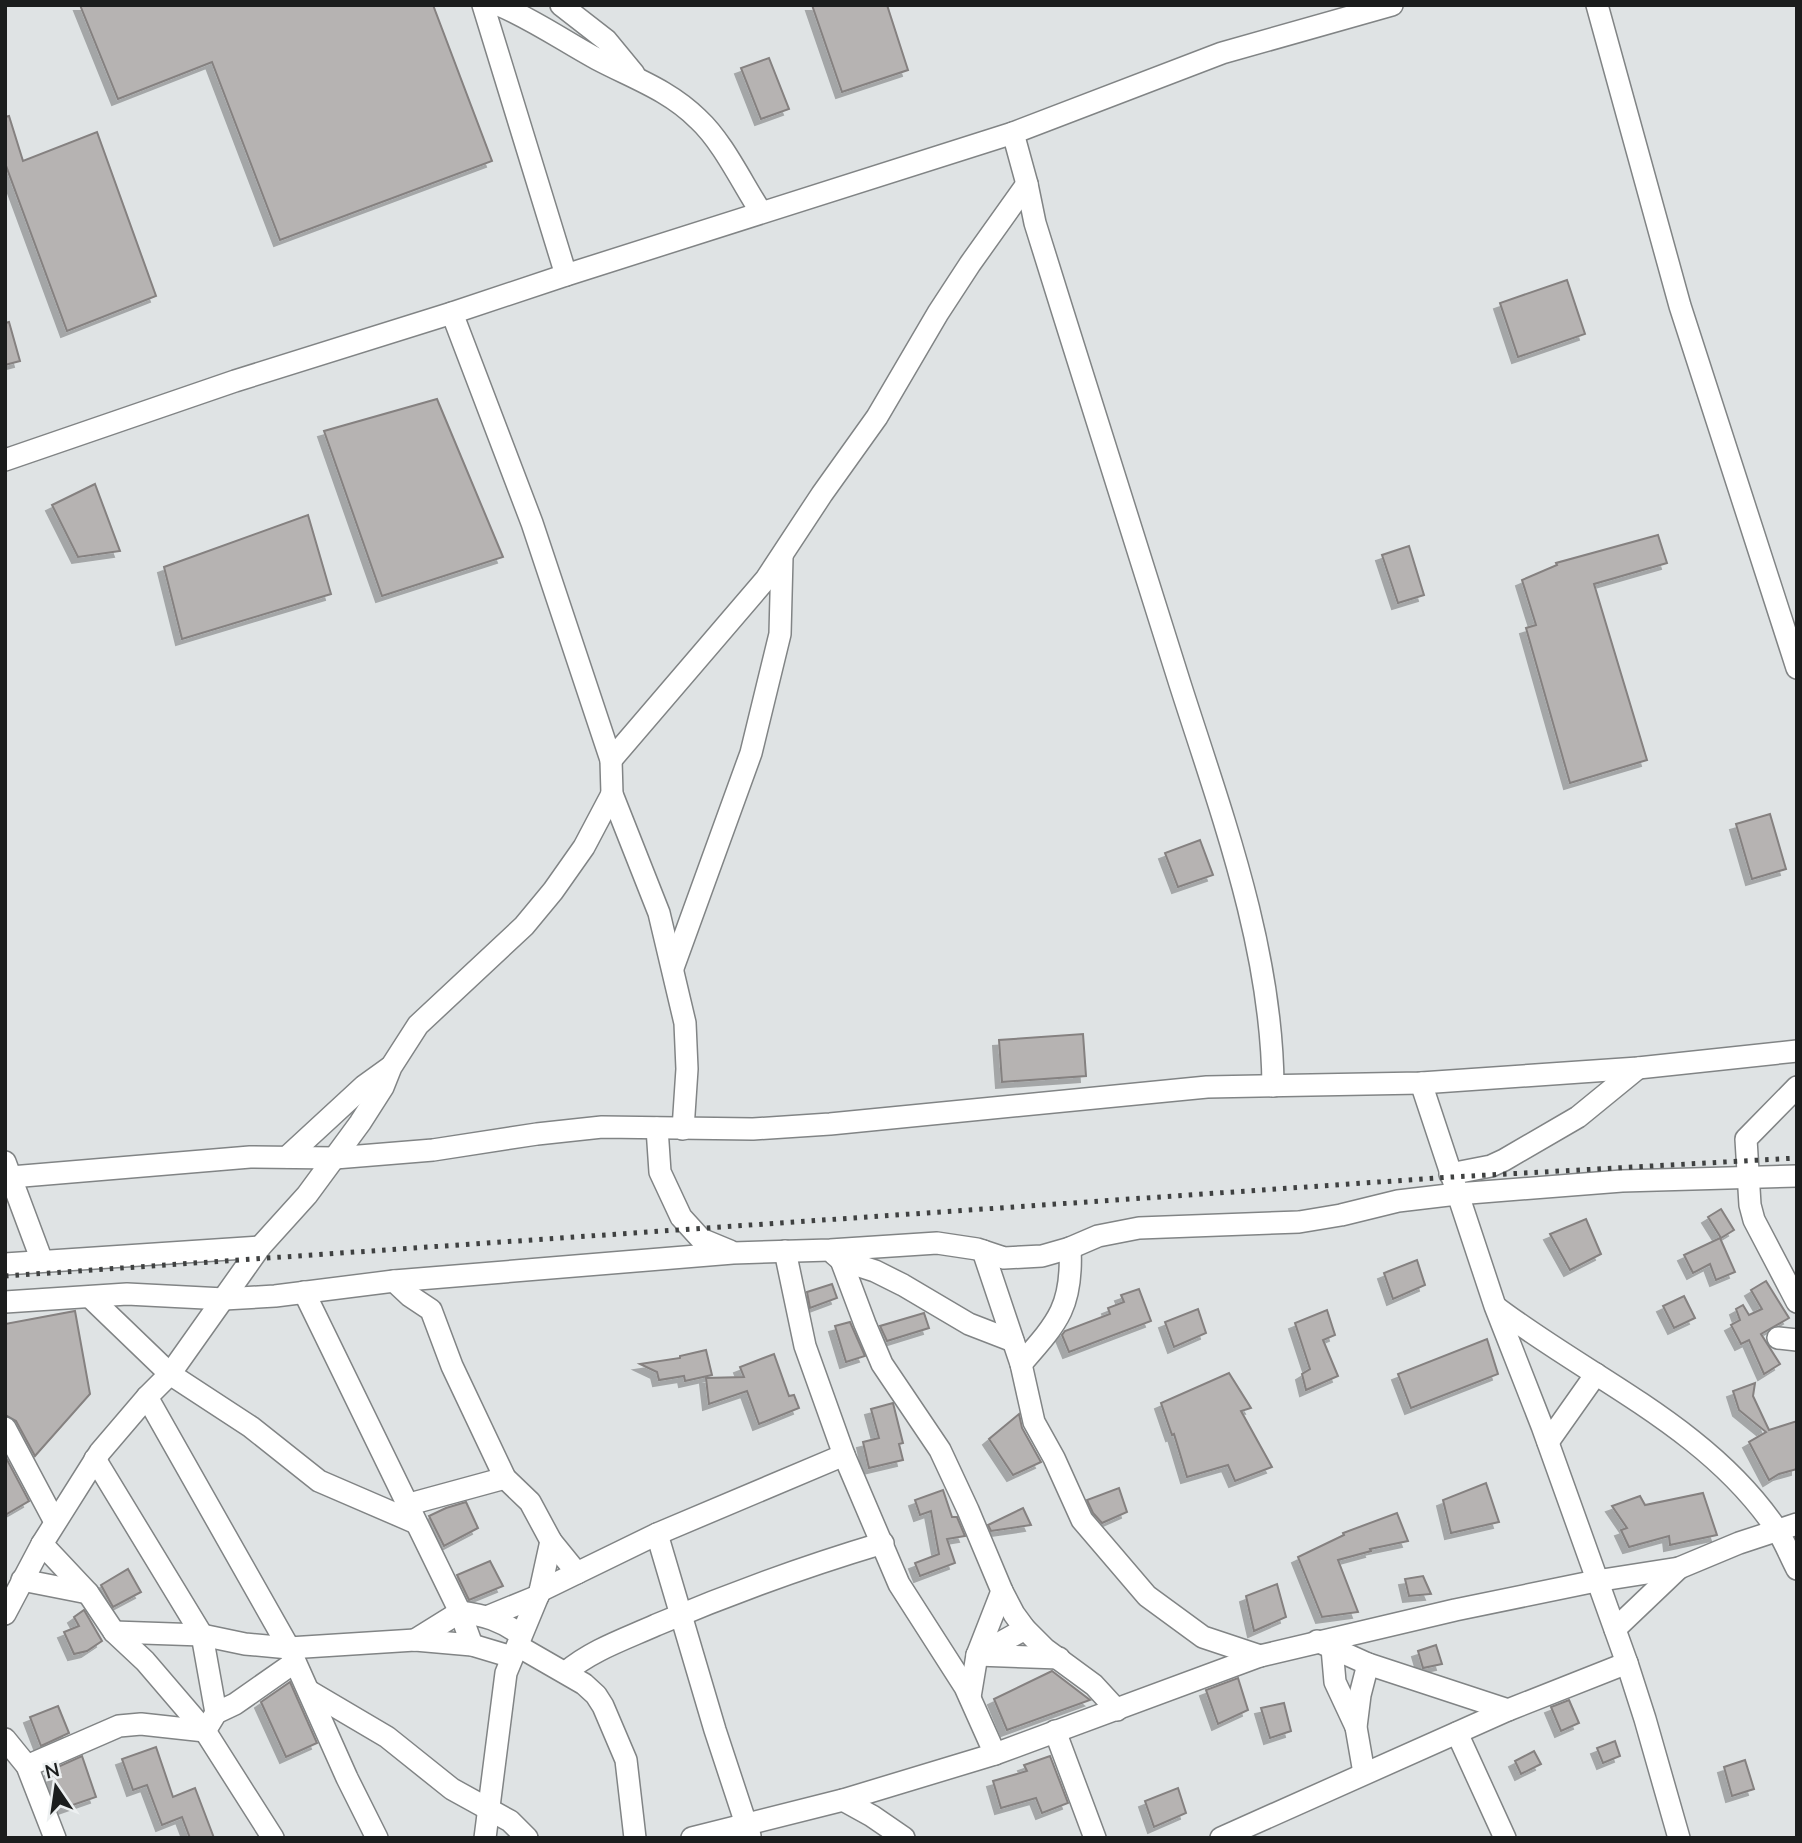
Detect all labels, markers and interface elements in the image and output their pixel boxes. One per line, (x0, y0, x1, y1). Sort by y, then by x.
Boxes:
north arrow (21, 1752, 91, 1822)
text: N (43, 1757, 62, 1786)

